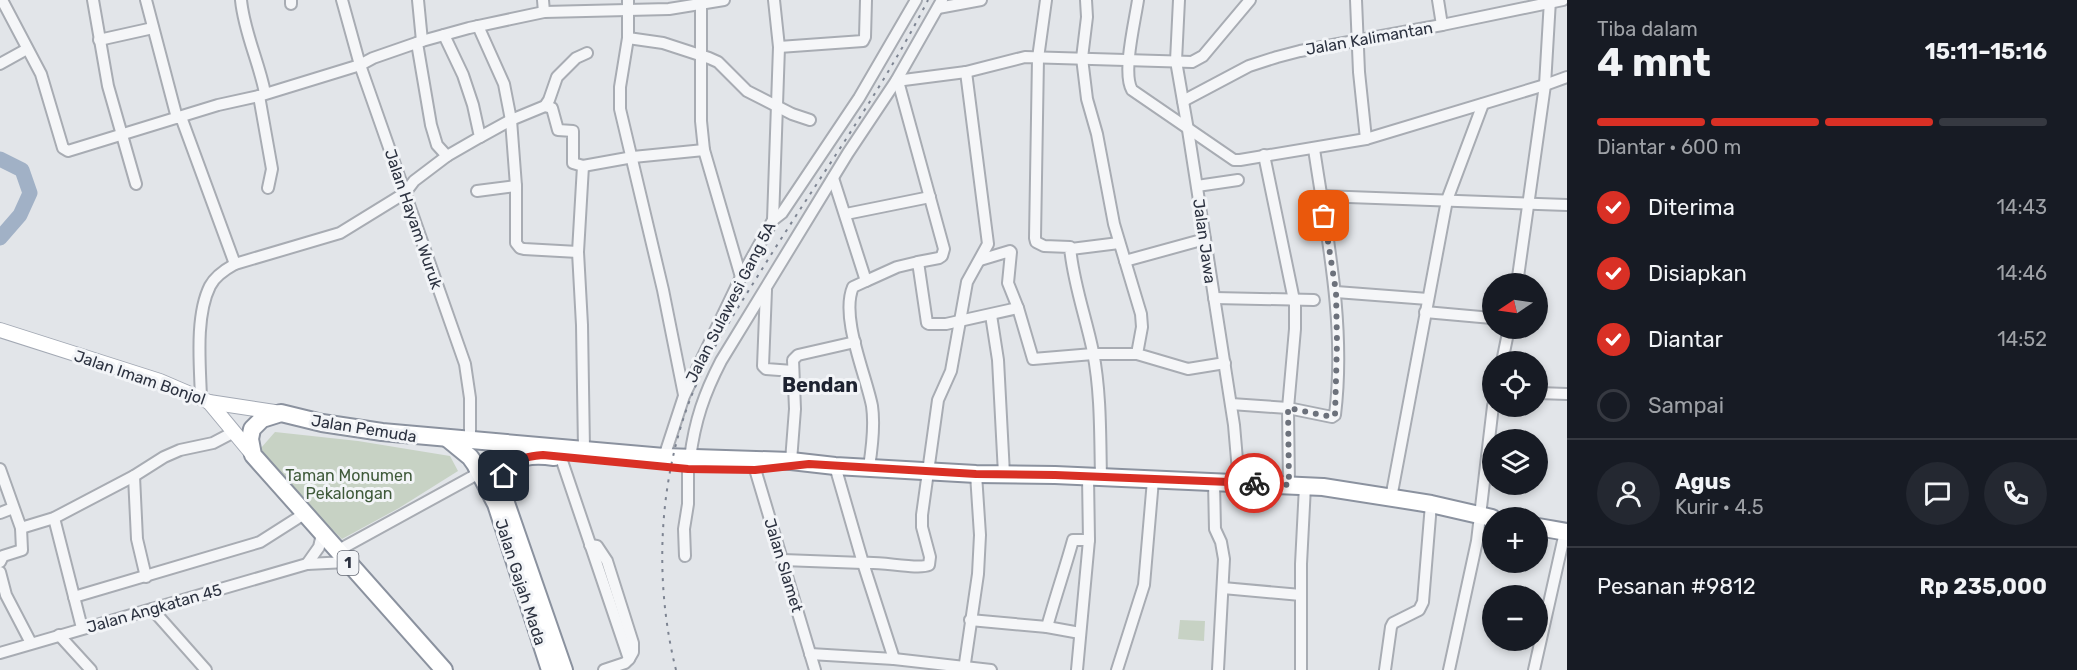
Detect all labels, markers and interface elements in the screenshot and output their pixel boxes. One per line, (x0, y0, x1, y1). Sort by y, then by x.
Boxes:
text: Tiba dalam (1597, 17, 1698, 41)
street label: Jalan Kalimantan (1304, 18, 1434, 59)
text: 15:11–15:16 (1925, 38, 2047, 65)
text: 4 mnt (1597, 40, 1711, 86)
text: Diantar · 600 m (1597, 135, 1741, 159)
street label: Jalan Hayam Wuruk (381, 147, 447, 292)
pin (1298, 190, 1349, 241)
icon: check (1597, 191, 1630, 224)
text: Diterima (1648, 194, 1735, 221)
text: 14:43 (1996, 195, 2047, 219)
street label: Jalan Jawa (1189, 197, 1220, 285)
icon: bag (1307, 199, 1340, 232)
street label: Jalan Sulawesi Gang 5A (682, 218, 779, 386)
icon: check (1597, 257, 1630, 290)
text: Disiapkan (1648, 260, 1747, 287)
text: 14:46 (1996, 261, 2047, 285)
north arrow (1482, 273, 1548, 339)
map controls (1482, 273, 1548, 651)
icon: check (1597, 323, 1630, 356)
text: Diantar (1648, 326, 1723, 353)
text: 14:52 (1997, 327, 2047, 351)
street label: Jalan Imam Bonjol (72, 346, 208, 409)
button: locate (1482, 351, 1548, 417)
district label: Bendan (782, 373, 858, 397)
text: Sampai (1648, 392, 1724, 419)
street label: Jalan Pemuda (310, 411, 418, 446)
button: layers (1482, 429, 1548, 495)
pin (478, 450, 529, 501)
courier (1224, 453, 1284, 513)
icon: home (487, 459, 520, 492)
button: person (1597, 462, 1660, 525)
button: chat (1906, 462, 1969, 525)
button: phone (1984, 462, 2047, 525)
park label: Taman Monumen Pekalongan (285, 466, 413, 503)
icon: bike (1238, 467, 1271, 500)
text: Agus (1675, 468, 1731, 495)
text: Kurir · 4.5 (1675, 495, 1764, 519)
button: + (1482, 507, 1548, 573)
street label: Jalan Slamet (760, 516, 807, 614)
street label: Jalan Gajah Mada (491, 517, 550, 648)
road number: 1 (338, 551, 358, 575)
text: Pesanan #9812 (1597, 573, 1756, 600)
text: Rp 235,000 (1919, 573, 2047, 600)
street label: Jalan Angkatan 45 (84, 580, 224, 637)
button: − (1482, 585, 1548, 651)

